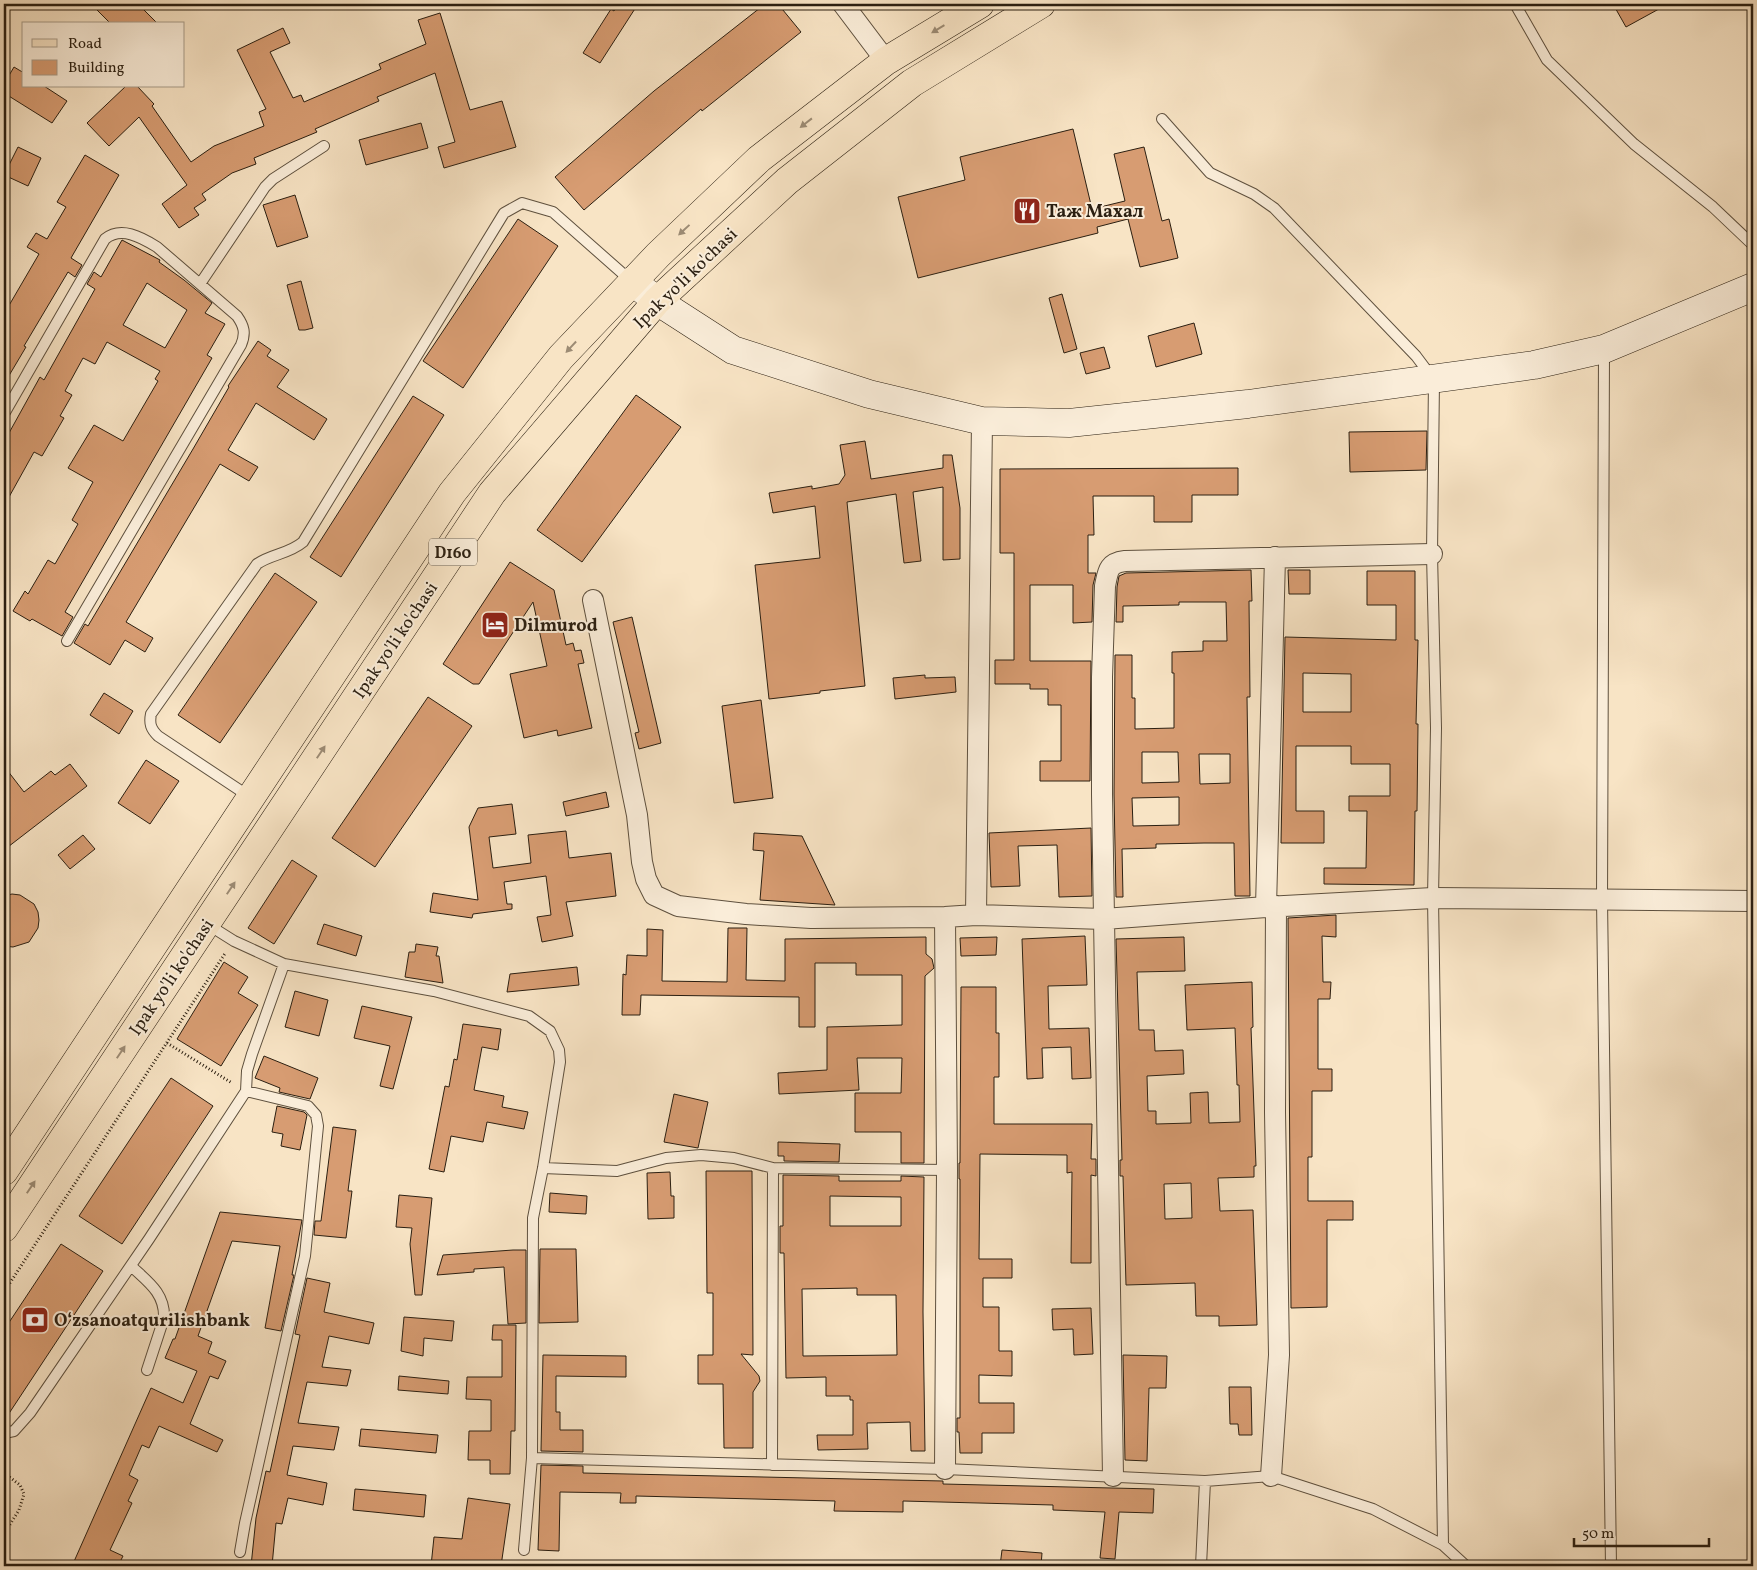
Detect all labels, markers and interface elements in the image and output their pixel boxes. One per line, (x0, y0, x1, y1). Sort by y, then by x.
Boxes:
legend (22, 22, 185, 88)
one-way arrow (932, 25, 945, 34)
text: Road (68, 34, 102, 55)
text: Building (68, 58, 125, 79)
one-way arrow (799, 118, 813, 128)
restaurant icon: Таж Махал (1012, 196, 1042, 226)
place label: Таж Махал (1046, 200, 1143, 225)
street label: Ipak yo'li ko'chasi (628, 223, 744, 335)
one-way arrow (678, 224, 690, 236)
one-way arrow (565, 340, 577, 352)
road number: D160 (429, 538, 477, 566)
street label: Ipak yo'li ko'chasi (348, 577, 445, 704)
hotel icon: Dilmurod (480, 610, 510, 640)
place label: Dilmurod (514, 614, 598, 639)
one-way arrow (316, 746, 325, 759)
one-way arrow (226, 881, 236, 894)
street label: Ipak yo'li ko'chasi (124, 914, 221, 1041)
one-way arrow (116, 1045, 126, 1059)
one-way arrow (26, 1180, 36, 1194)
bank icon: Oʻzsanoatqurilishbank (20, 1305, 50, 1335)
place label: Oʻzsanoatqurilishbank (54, 1309, 250, 1334)
scale bar (1574, 1515, 1710, 1547)
text: 50 m (1582, 1524, 1614, 1545)

